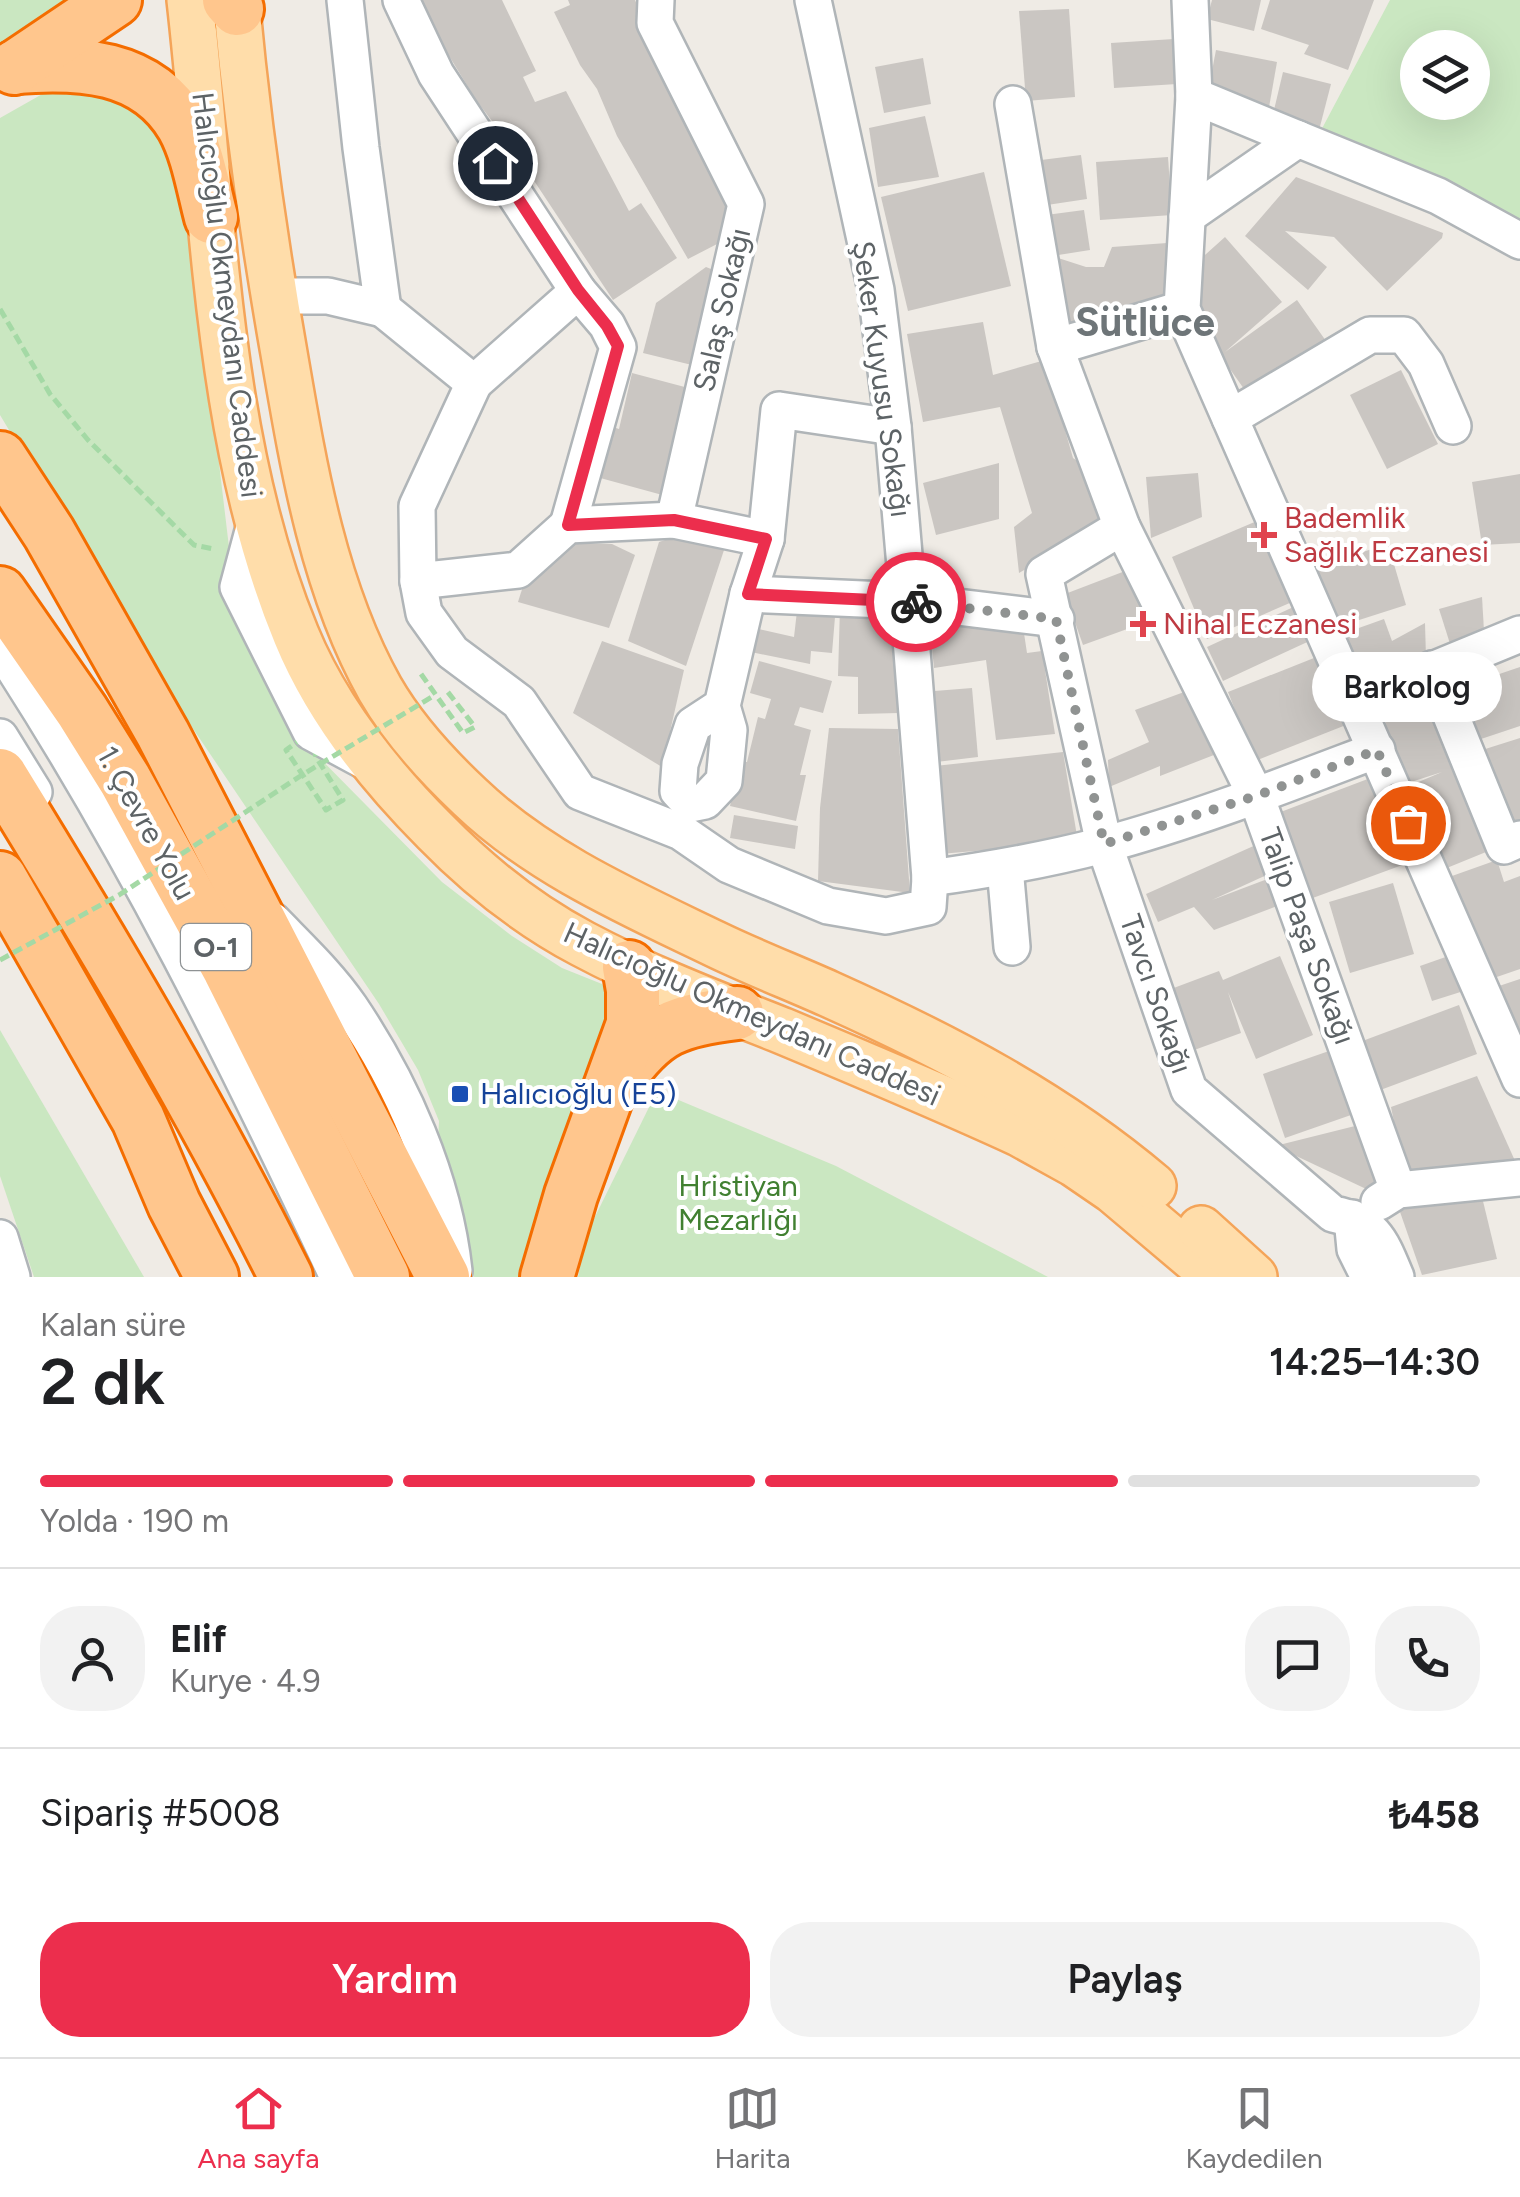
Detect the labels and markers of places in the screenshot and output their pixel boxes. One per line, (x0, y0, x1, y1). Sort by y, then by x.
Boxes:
pin (453, 121, 538, 206)
place label: Bademlik Sağlık Eczanesi (1284, 499, 1489, 570)
marker: Bademlik Sağlık Eczanesi (1253, 524, 1275, 546)
place label: Nihal Eczanesi (1163, 605, 1357, 642)
marker: Nihal Eczanesi (1132, 613, 1154, 635)
callout: Barkolog (1313, 653, 1503, 723)
pin (1366, 781, 1451, 866)
place label: Halıcıoğlu (E5) (480, 1075, 676, 1112)
marker: Halıcıoğlu (E5) (449, 1083, 471, 1105)

